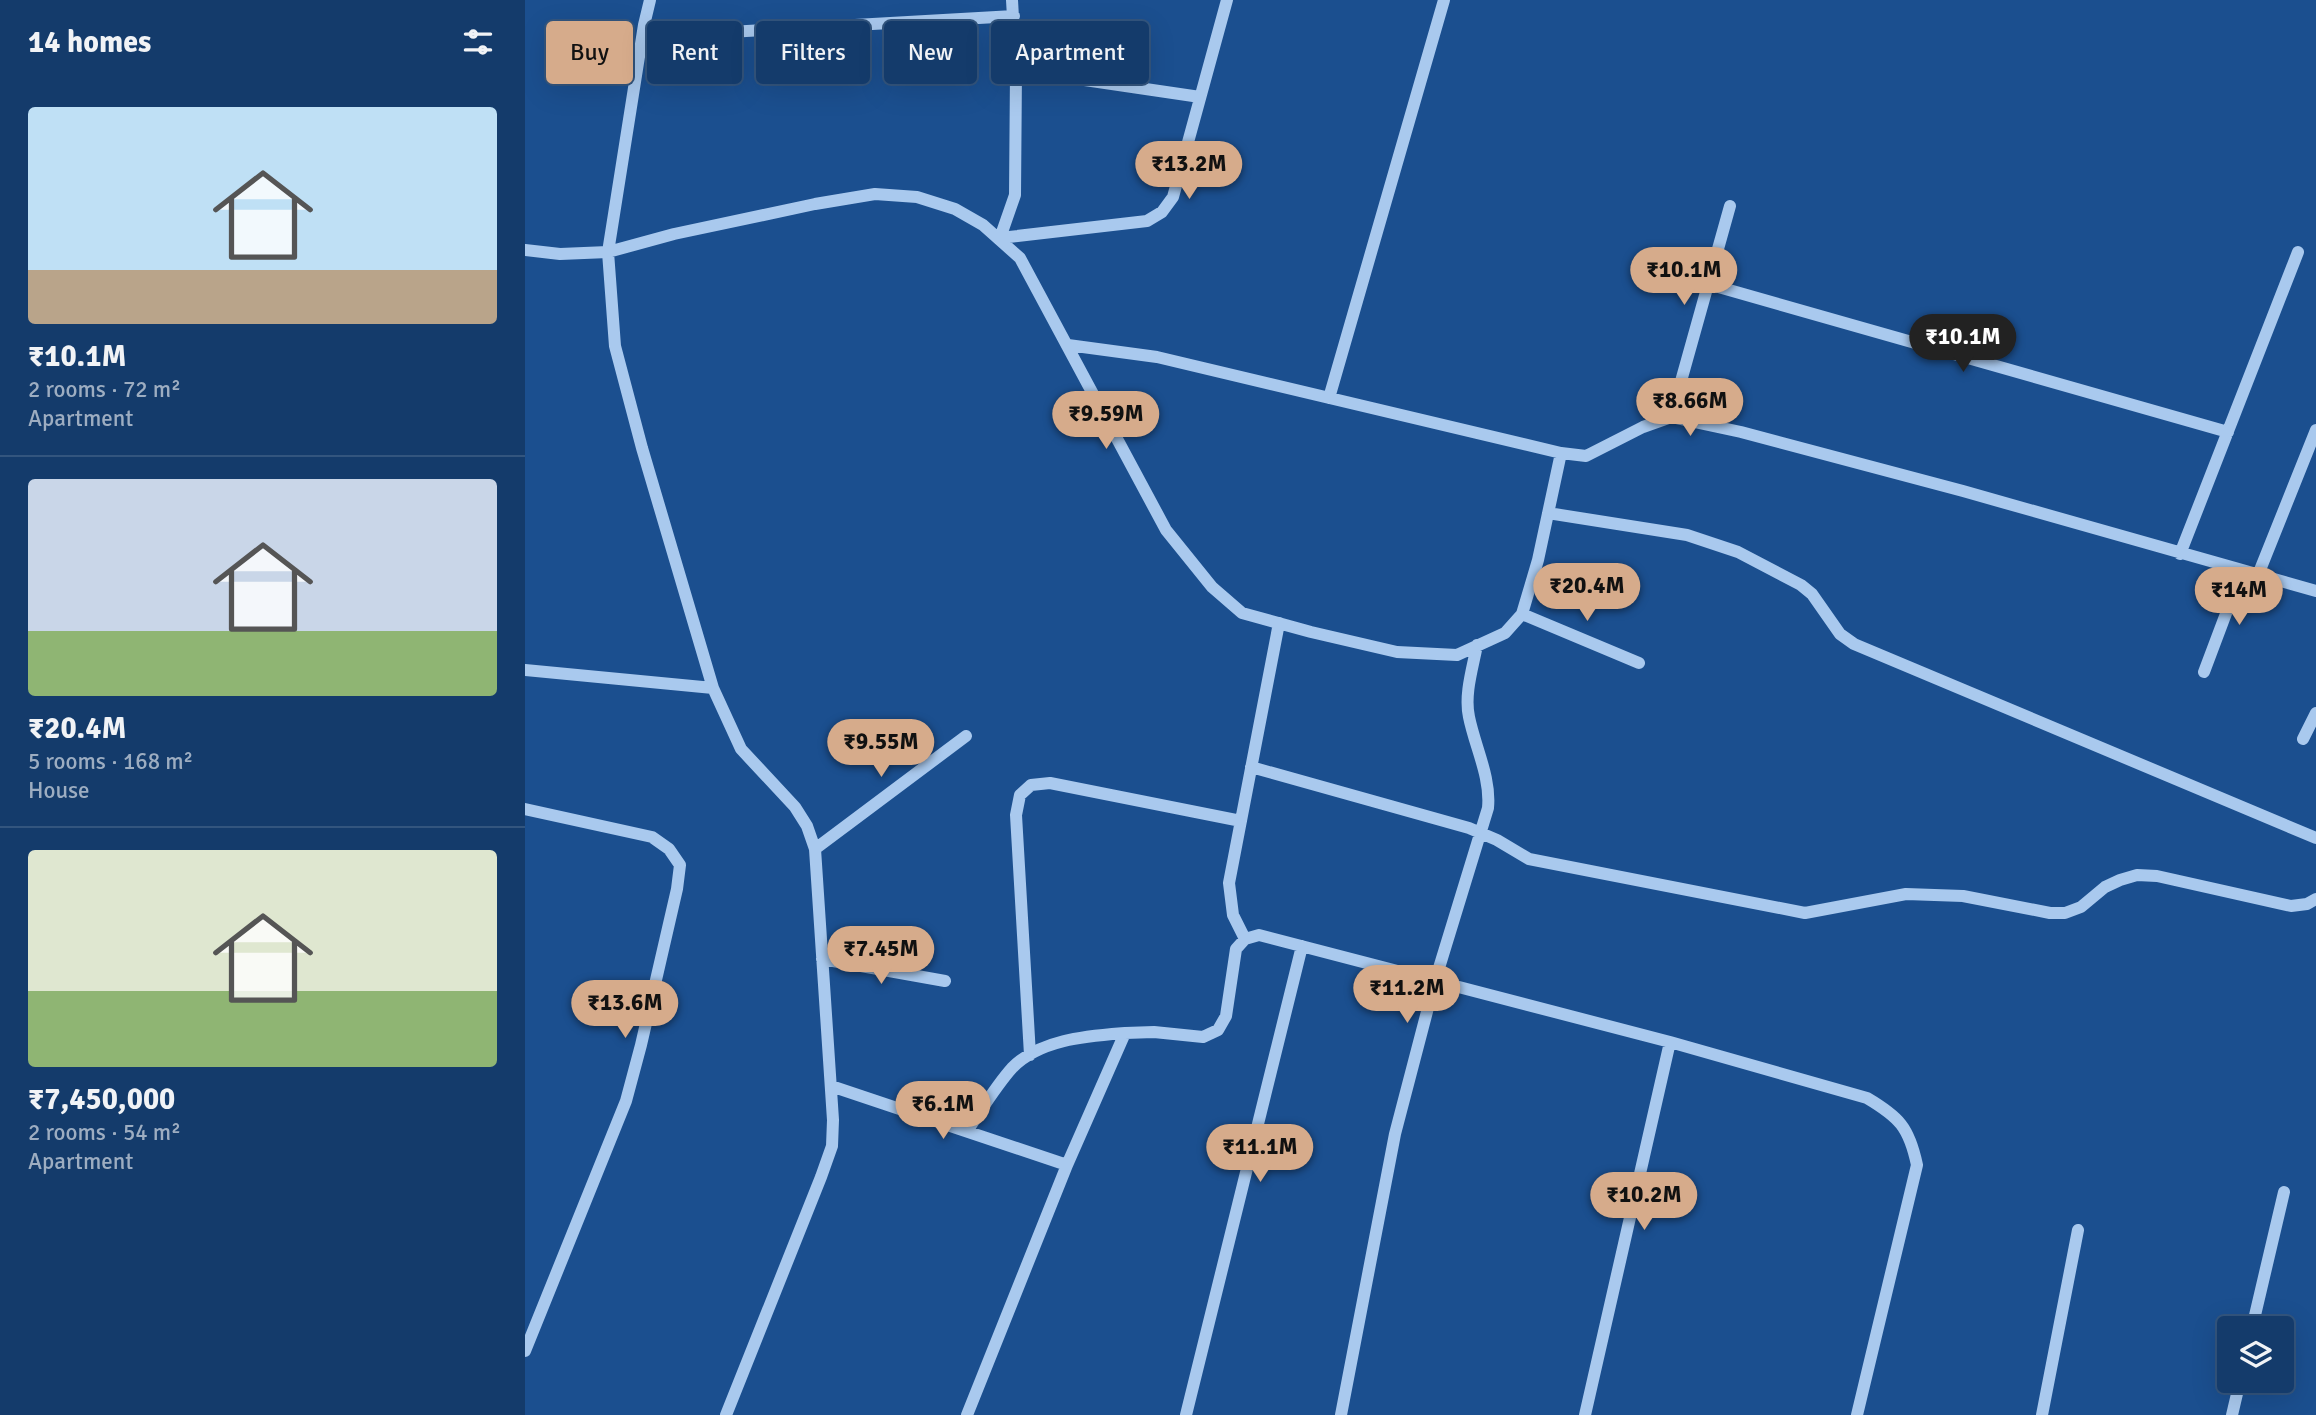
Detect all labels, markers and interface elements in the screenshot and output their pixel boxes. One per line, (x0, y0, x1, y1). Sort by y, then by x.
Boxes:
chip: Buy (546, 21, 633, 84)
chip: Rent (647, 21, 742, 84)
chip: Filters (756, 21, 870, 84)
chip: New (884, 21, 977, 84)
chip: Apartment (991, 21, 1149, 84)
icon: filters (459, 23, 497, 61)
text: 14 homes (28, 24, 151, 61)
pin: ₹13.2M (1132, 142, 1246, 201)
text: ₹13.2M (1151, 149, 1227, 178)
icon: home (200, 152, 326, 278)
pin: ₹10.1M (1627, 247, 1741, 307)
text: ₹10.1M (1646, 255, 1722, 284)
pin: ₹10.1M (1906, 314, 2020, 374)
text: ₹10.1M (1925, 322, 2001, 351)
text: ₹10.1M (28, 338, 126, 375)
text: 2 rooms · 72 m² (28, 375, 181, 404)
pin: ₹8.66M (1633, 378, 1747, 438)
text: ₹8.66M (1652, 386, 1728, 415)
pin: ₹9.59M (1049, 392, 1163, 451)
text: ₹9.59M (1068, 399, 1144, 428)
text: Apartment (28, 404, 133, 433)
icon: home (200, 524, 326, 650)
pin: ₹20.4M (1530, 564, 1644, 623)
pin: ₹14M (2198, 568, 2280, 627)
text: ₹20.4M (1549, 571, 1625, 600)
text: ₹14M (2211, 575, 2267, 604)
text: ₹20.4M (28, 710, 126, 747)
pin: ₹9.55M (824, 720, 938, 779)
text: ₹9.55M (843, 727, 919, 756)
text: 5 rooms · 168 m² (28, 747, 193, 776)
text: House (28, 776, 90, 805)
icon: home (200, 895, 326, 1021)
pin: ₹7.45M (824, 926, 938, 986)
text: ₹7.45M (843, 934, 919, 963)
pin: ₹11.2M (1350, 965, 1464, 1025)
text: ₹11.2M (1369, 973, 1445, 1002)
pin: ₹13.6M (568, 981, 682, 1040)
text: ₹13.6M (587, 988, 663, 1017)
text: ₹7,450,000 (28, 1081, 175, 1118)
pin: ₹6.1M (894, 1082, 992, 1141)
text: ₹6.1M (911, 1089, 975, 1118)
text: 2 rooms · 54 m² (28, 1118, 181, 1147)
pin: ₹11.1M (1203, 1124, 1317, 1184)
text: ₹11.1M (1222, 1132, 1298, 1161)
text: Apartment (28, 1147, 133, 1176)
pin: ₹10.2M (1587, 1172, 1701, 1232)
text: ₹10.2M (1606, 1180, 1682, 1209)
map controls (2217, 1316, 2294, 1393)
button: layers (2217, 1316, 2294, 1393)

